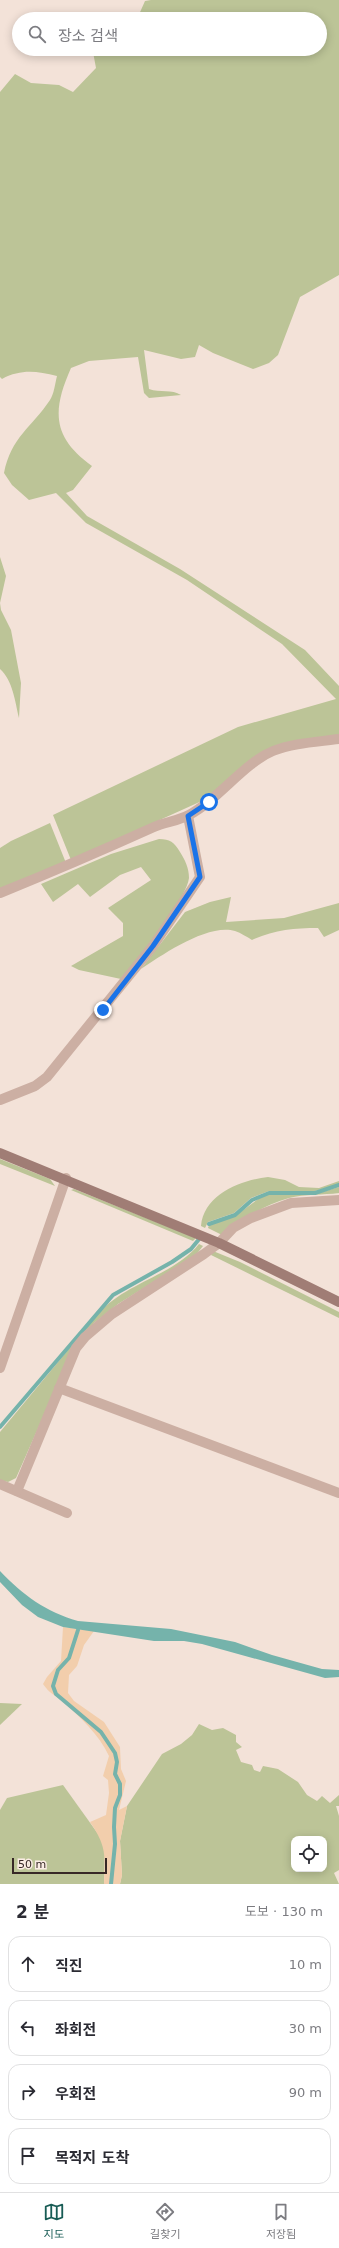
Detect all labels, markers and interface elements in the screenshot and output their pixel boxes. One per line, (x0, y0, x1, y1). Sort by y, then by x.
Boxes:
search box (12, 12, 327, 56)
icon: search (26, 23, 48, 45)
text: 장소 검색 (58, 27, 118, 45)
route start (200, 793, 218, 811)
route end (94, 1001, 112, 1019)
map controls (291, 1836, 327, 1872)
button: locate (291, 1836, 327, 1872)
scale bar (12, 1856, 107, 1875)
text: 50 m (18, 1858, 46, 1871)
text: 2 분 (16, 1902, 49, 1922)
text: 도보 · 130 m (245, 1904, 323, 1919)
icon: ahead (17, 1953, 39, 1975)
text: 직진 (55, 1957, 83, 1975)
text: 10 m (289, 1957, 322, 1972)
icon: left (17, 2017, 39, 2039)
text: 좌회전 (55, 2021, 96, 2039)
text: 30 m (289, 2021, 322, 2036)
icon: right (17, 2081, 39, 2103)
text: 우회전 (55, 2085, 96, 2103)
text: 90 m (289, 2085, 322, 2100)
icon: arrive (17, 2145, 39, 2167)
text: 목적지 도착 (55, 2149, 129, 2167)
tab: 지도 (43, 2201, 65, 2241)
tab: 길찾기 (150, 2201, 180, 2241)
tab: 저장됨 (266, 2201, 296, 2241)

